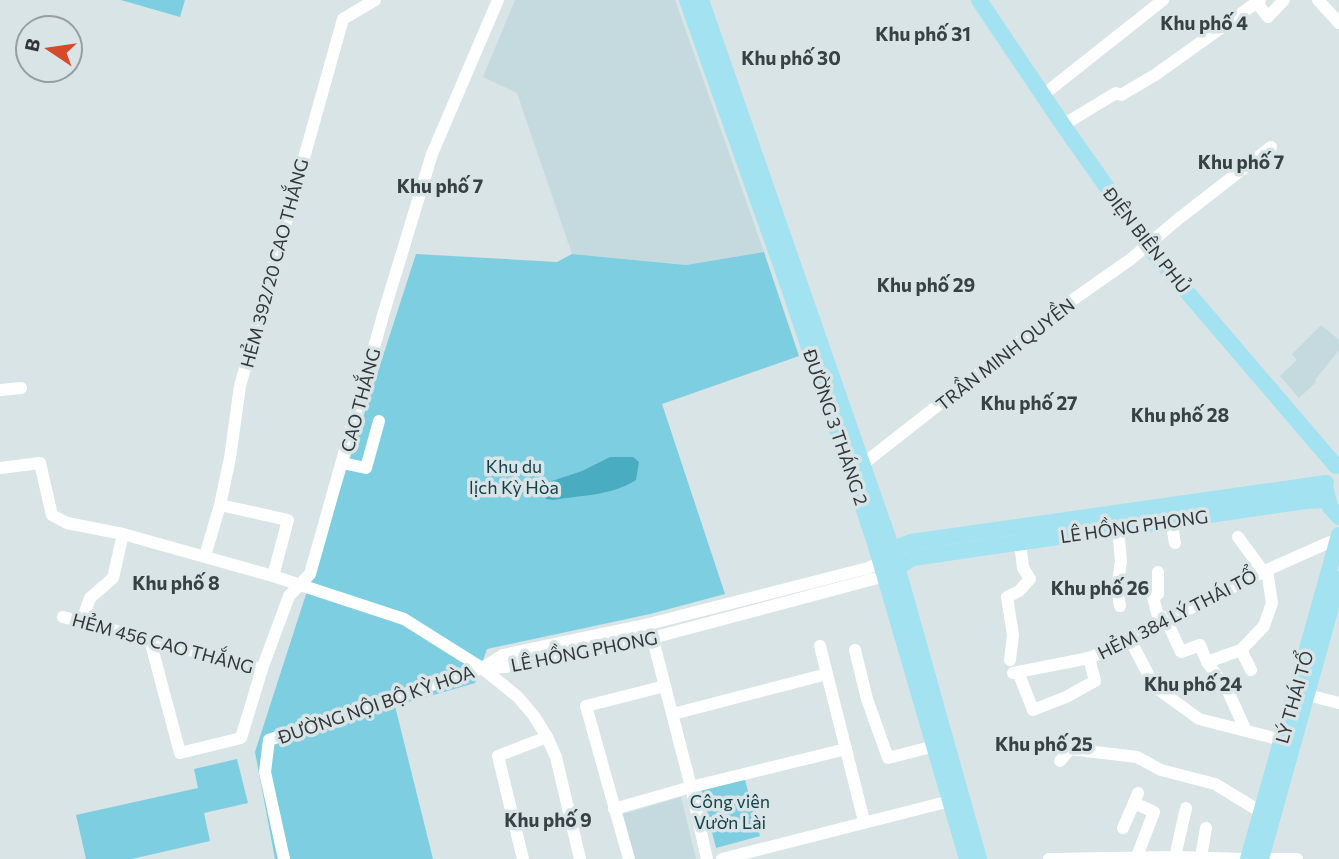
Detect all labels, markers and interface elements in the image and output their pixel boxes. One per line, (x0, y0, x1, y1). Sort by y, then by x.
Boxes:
district label: Khu phố 4 (1160, 11, 1248, 34)
north arrow (14, 14, 84, 84)
district label: Khu phố 31 (875, 22, 971, 45)
text: B (19, 36, 45, 54)
district label: Khu phố 30 (741, 46, 841, 69)
district label: Khu phố 7 (1198, 150, 1284, 173)
street label: HẺM 392/20 CAO THẮNG (234, 155, 313, 370)
district label: Khu phố 7 (397, 174, 483, 197)
street label: ĐIỆN BIÊN PHỦ (1098, 182, 1195, 297)
district label: Khu phố 29 (877, 273, 975, 296)
street label: TRẦN MINH QUYỀN (930, 292, 1079, 415)
street label: CAO THẮNG (334, 345, 384, 454)
street label: ĐƯỜNG 3 THÁNG 2 (799, 345, 873, 508)
district label: Khu phố 27 (980, 391, 1078, 414)
district label: Khu phố 28 (1131, 403, 1229, 426)
park label: Khu du lịch Kỳ Hòa (469, 455, 559, 498)
street label: LÊ HỒNG PHONG (1058, 503, 1209, 547)
street label: HẺM 384 LÝ THÁI TỔ (1093, 563, 1260, 664)
district label: Khu phố 8 (132, 571, 220, 594)
district label: Khu phố 26 (1051, 576, 1149, 599)
street label: HẺM 456 CAO THẮNG (70, 606, 257, 678)
street label: LÊ HỒNG PHONG (508, 624, 659, 676)
street label: LÝ THÁI TỔ (1268, 648, 1318, 746)
street label: ĐƯỜNG NỘI BỘ KỲ HÒA (274, 660, 477, 748)
district label: Khu phố 24 (1144, 672, 1242, 695)
district label: Khu phố 25 (995, 732, 1093, 755)
park label: Công viên Vườn Lài (690, 790, 770, 833)
district label: Khu phố 9 (504, 808, 592, 831)

